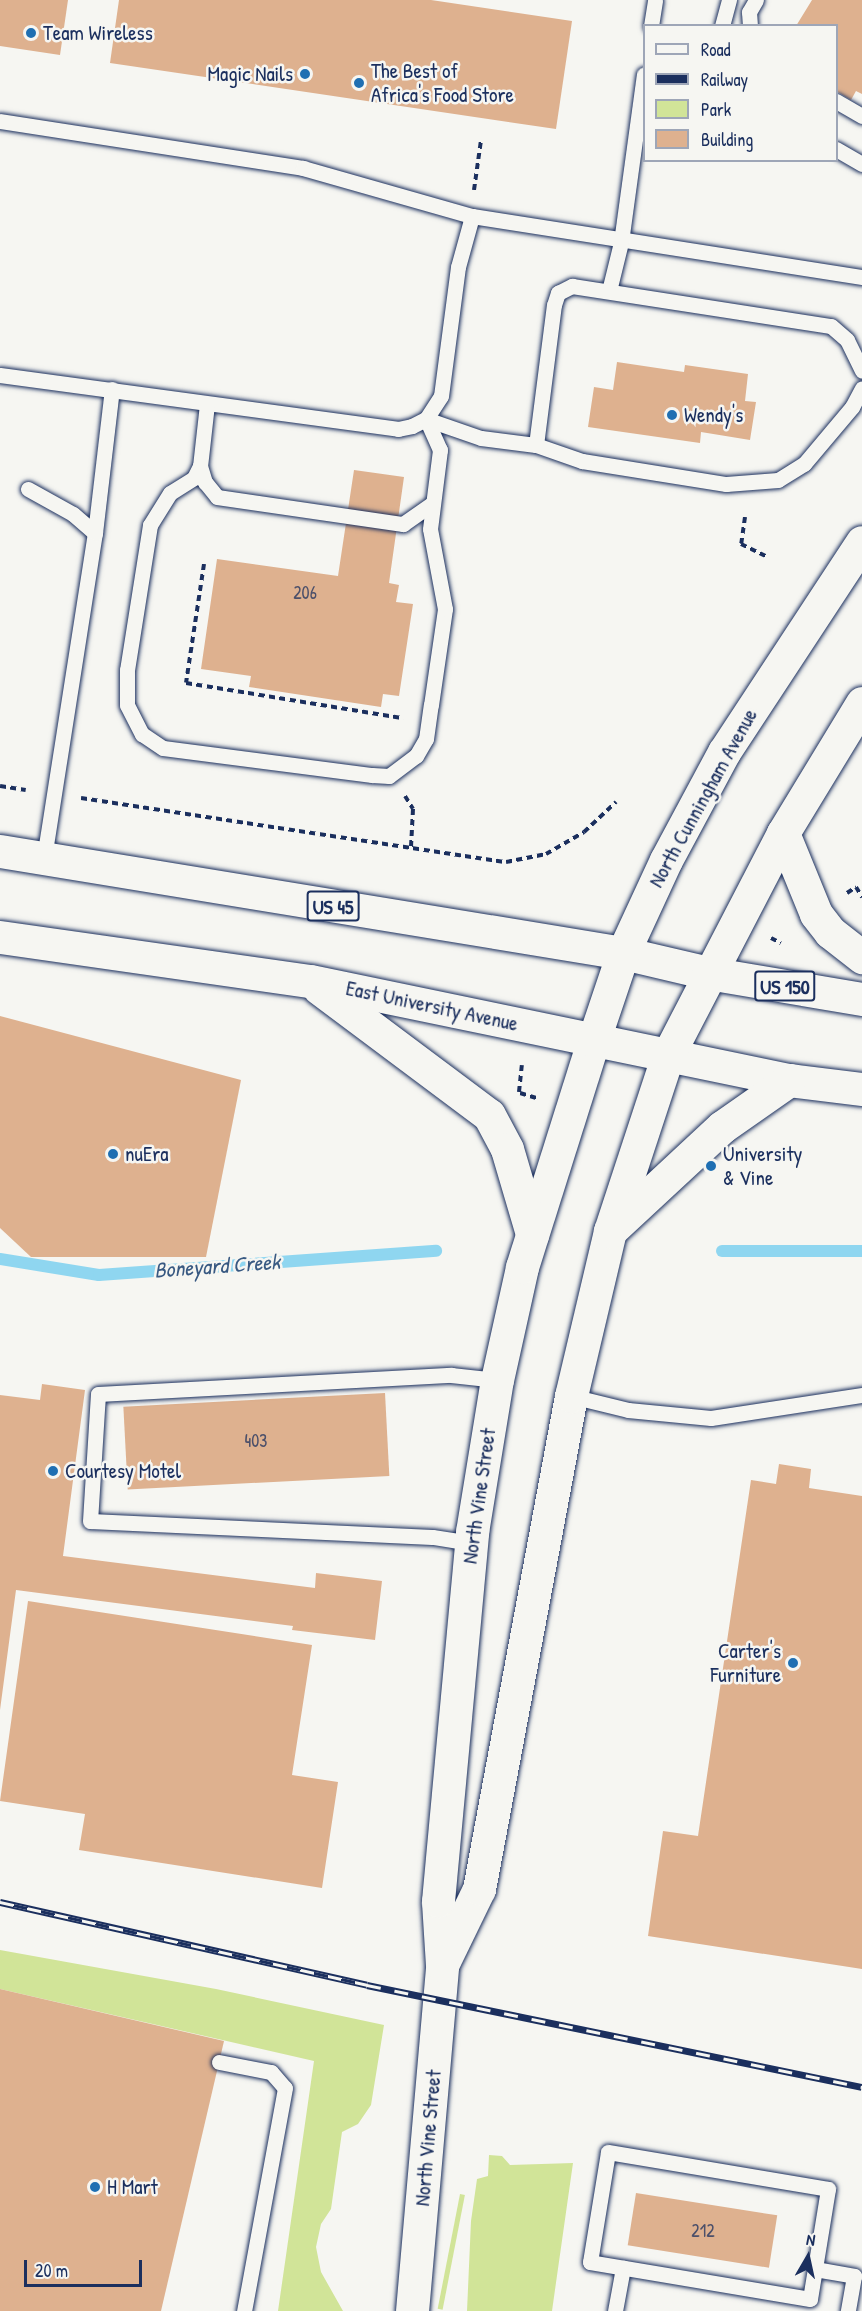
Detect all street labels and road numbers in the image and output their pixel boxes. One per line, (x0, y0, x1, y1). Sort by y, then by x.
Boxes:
street label: North Cunningham Avenue (643, 704, 763, 892)
road number: US 45 (306, 889, 360, 923)
road number: US 150 (754, 969, 816, 1003)
street label: East University Avenue (344, 975, 520, 1037)
street label: North Vine Street (457, 1427, 501, 1565)
street label: North Vine Street (409, 2069, 447, 2207)

